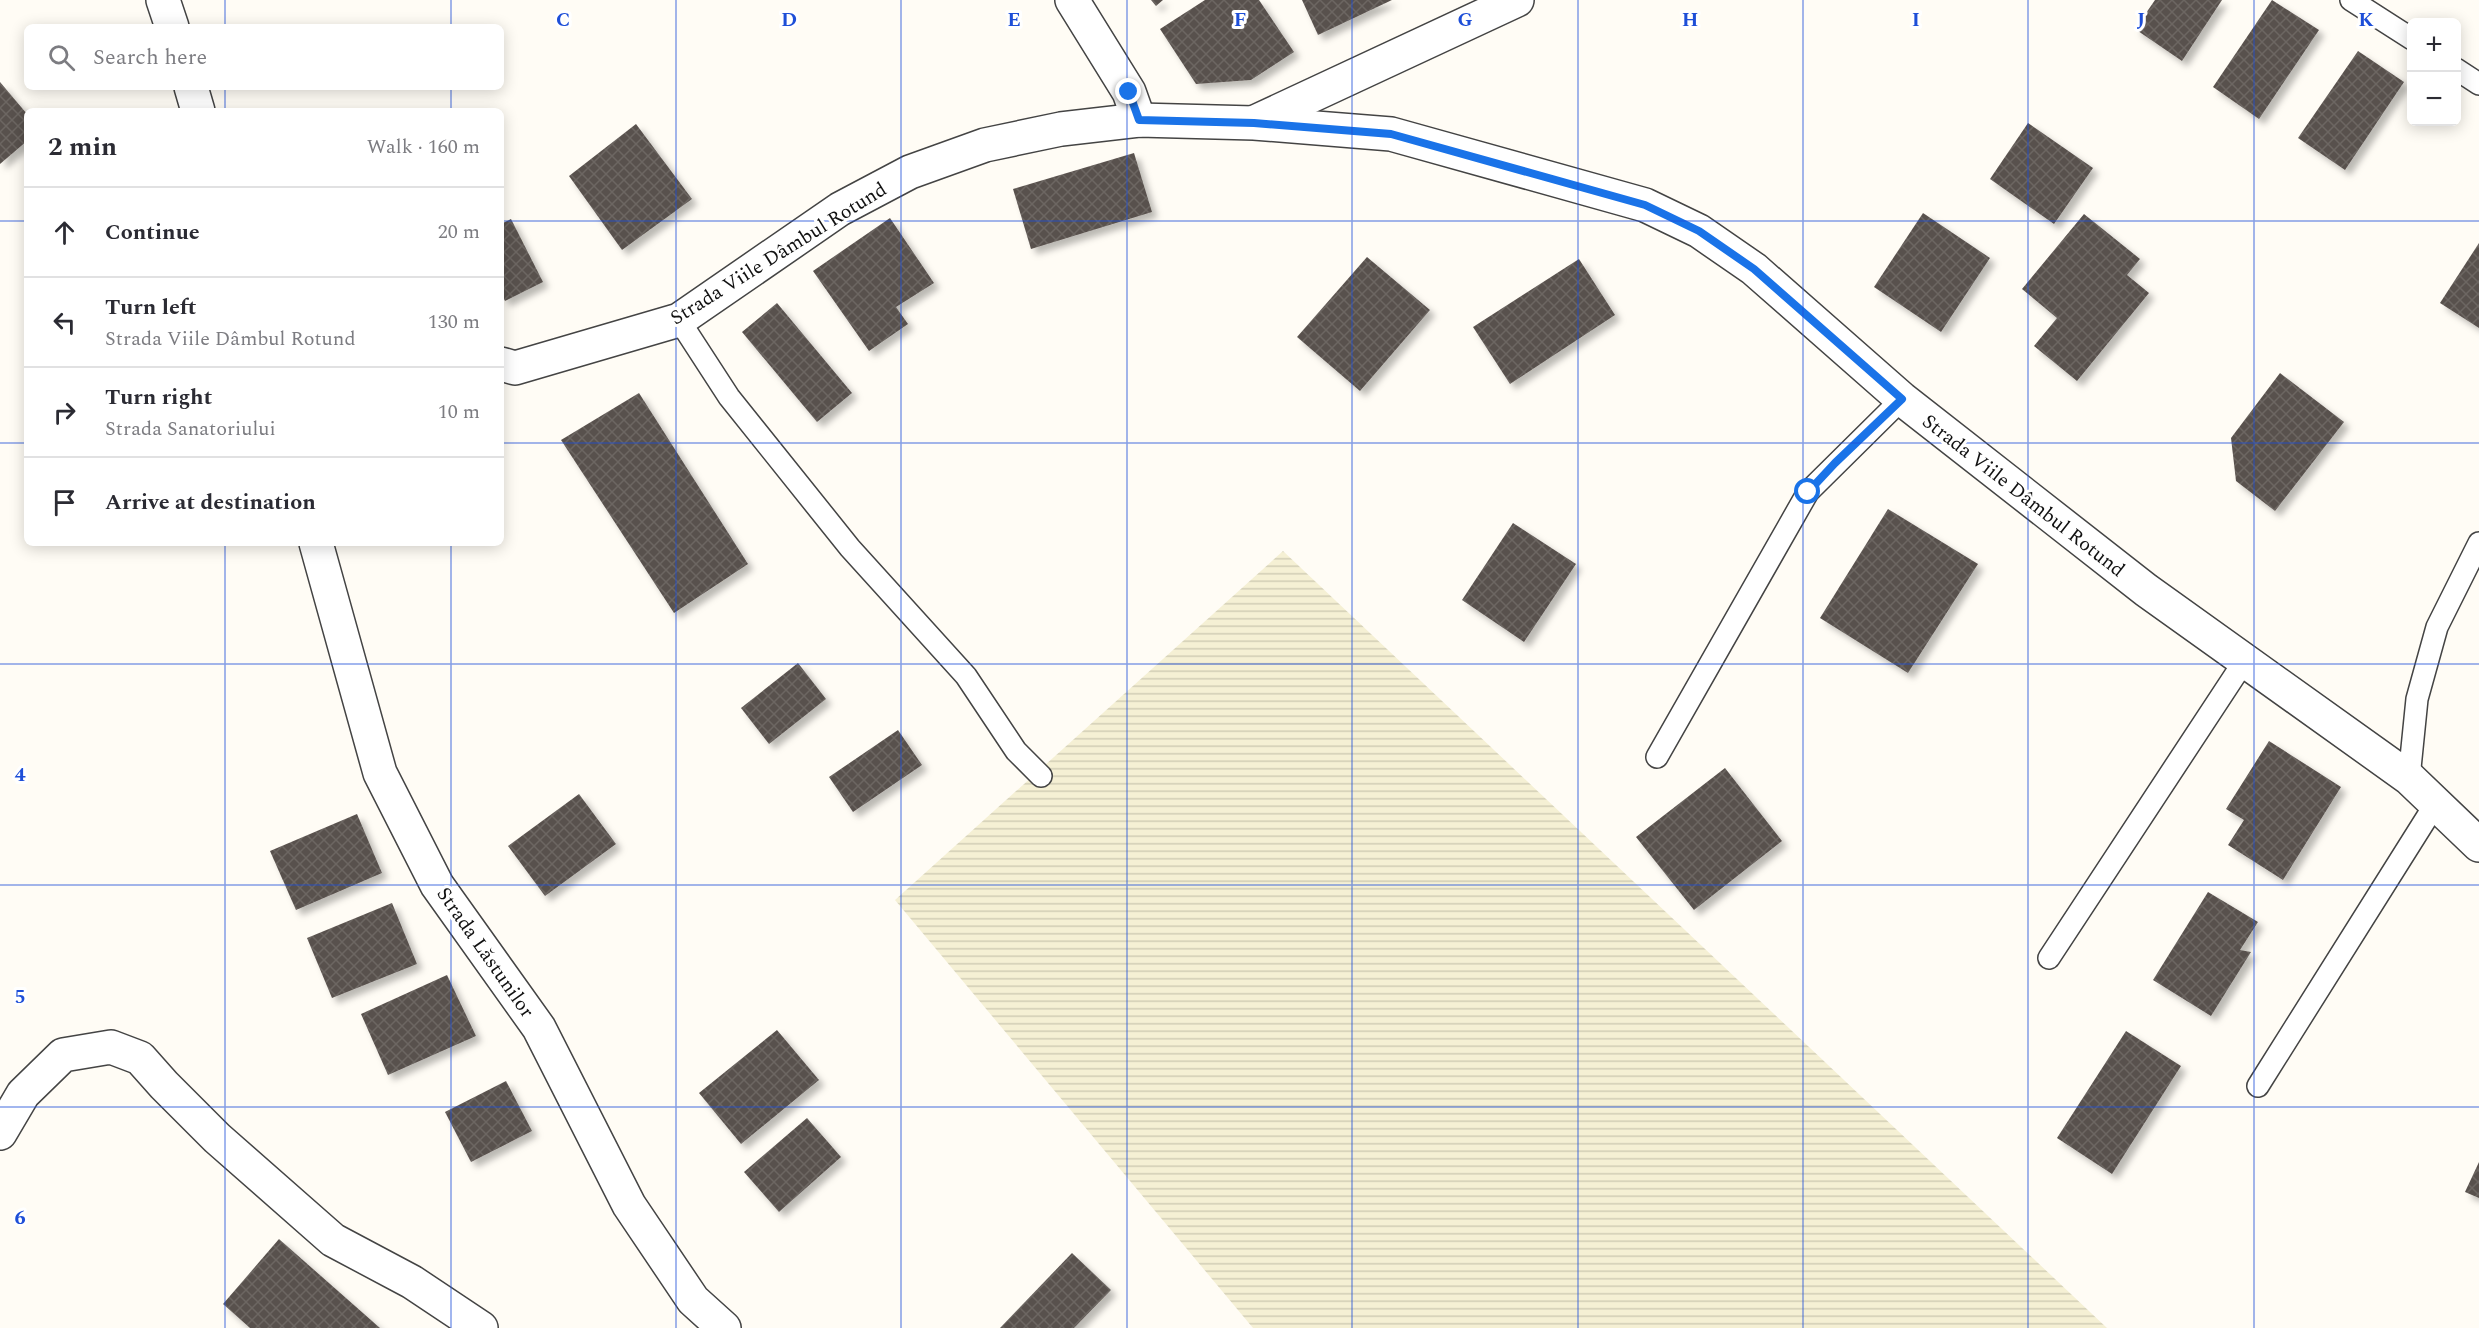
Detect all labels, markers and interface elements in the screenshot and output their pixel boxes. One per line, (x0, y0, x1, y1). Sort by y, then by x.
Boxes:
text: C (556, 5, 570, 35)
text: D (781, 5, 797, 35)
text: E (1007, 5, 1021, 35)
text: F (1234, 5, 1246, 35)
text: G (1457, 5, 1473, 35)
text: H (1682, 5, 1698, 35)
text: I (1912, 5, 1920, 35)
text: J (2137, 5, 2145, 35)
text: K (2358, 5, 2374, 35)
map controls (2407, 18, 2461, 126)
button: + (2407, 18, 2461, 72)
search box (24, 24, 504, 90)
icon: search (45, 41, 78, 74)
text: Search here (93, 41, 207, 74)
button: − (2407, 72, 2461, 126)
route end (1115, 78, 1141, 104)
text: 2 min (48, 127, 117, 167)
text: Walk · 160 m (367, 132, 480, 162)
street label: Strada Viile Dâmbul Rotund (664, 175, 893, 333)
icon: ahead (48, 216, 81, 249)
text: Continue (105, 216, 200, 249)
text: 20 m (438, 217, 480, 247)
text: Turn left (105, 291, 197, 324)
icon: left (48, 306, 81, 339)
text: 130 m (428, 307, 480, 337)
text: Strada Viile Dâmbul Rotund (105, 324, 356, 354)
text: Turn right (105, 381, 212, 414)
icon: right (48, 396, 81, 429)
text: 10 m (438, 397, 480, 427)
street label: Strada Viile Dâmbul Rotund (1915, 407, 2131, 585)
text: Strada Sanatoriului (105, 414, 276, 444)
route start (1794, 478, 1820, 504)
icon: arrive (48, 486, 81, 519)
text: Arrive at destination (105, 486, 316, 519)
text: 4 (14, 760, 26, 790)
street label: Strada Lăstunilor (429, 881, 542, 1024)
text: 5 (14, 982, 26, 1012)
text: 6 (14, 1203, 26, 1233)

